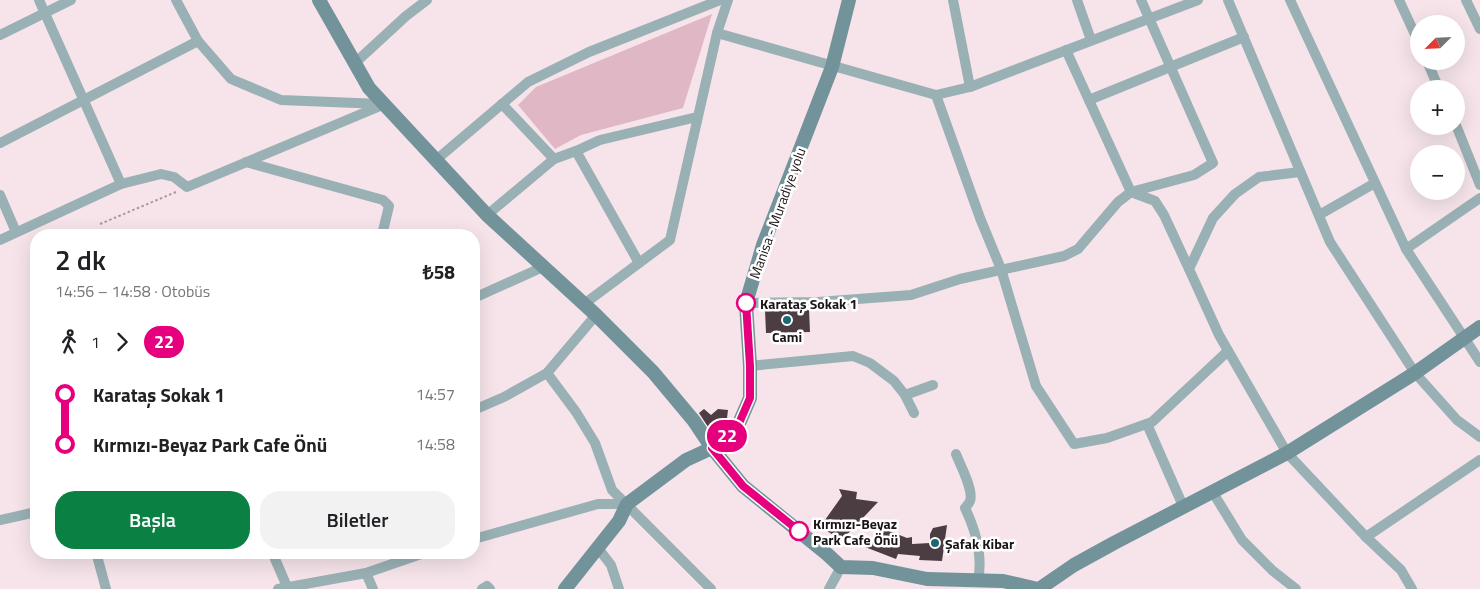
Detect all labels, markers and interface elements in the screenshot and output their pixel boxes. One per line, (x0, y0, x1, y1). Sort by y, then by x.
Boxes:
north arrow (1410, 15, 1465, 70)
map controls (1410, 15, 1465, 200)
button: + (1410, 80, 1465, 135)
street label: Manisa - Muradiye yolu (744, 144, 810, 282)
button: − (1410, 145, 1465, 200)
text: 2 dk (55, 238, 106, 281)
text: ₺58 (423, 257, 455, 286)
text: 14:56 – 14:58 · Otobüs (55, 279, 210, 303)
marker: Karataş Sokak 1 (736, 293, 756, 313)
place label: Karataş Sokak 1 (760, 293, 857, 314)
marker: Cami (781, 314, 793, 326)
place label: Cami (772, 326, 802, 347)
icon: walk (55, 328, 83, 356)
icon: forward (108, 328, 136, 356)
text: 22 (154, 328, 174, 355)
text: 1 (91, 330, 100, 354)
text: Karataş Sokak 1 (93, 380, 225, 409)
text: 14:57 (416, 382, 455, 406)
line badge: 22 (704, 420, 750, 452)
text: 22 (717, 422, 737, 449)
text: Kırmızı-Beyaz Park Cafe Önü (93, 430, 327, 459)
text: 14:58 (416, 432, 455, 456)
button: Başla (55, 491, 250, 549)
button: Biletler (260, 491, 455, 549)
place label: Kırmızı-Beyaz Park Cafe Önü (813, 513, 898, 550)
marker: Kırmızı-Beyaz Park Cafe Önü (789, 521, 809, 541)
place label: Şafak Kibar (945, 533, 1014, 554)
marker: Şafak Kibar (929, 537, 941, 549)

